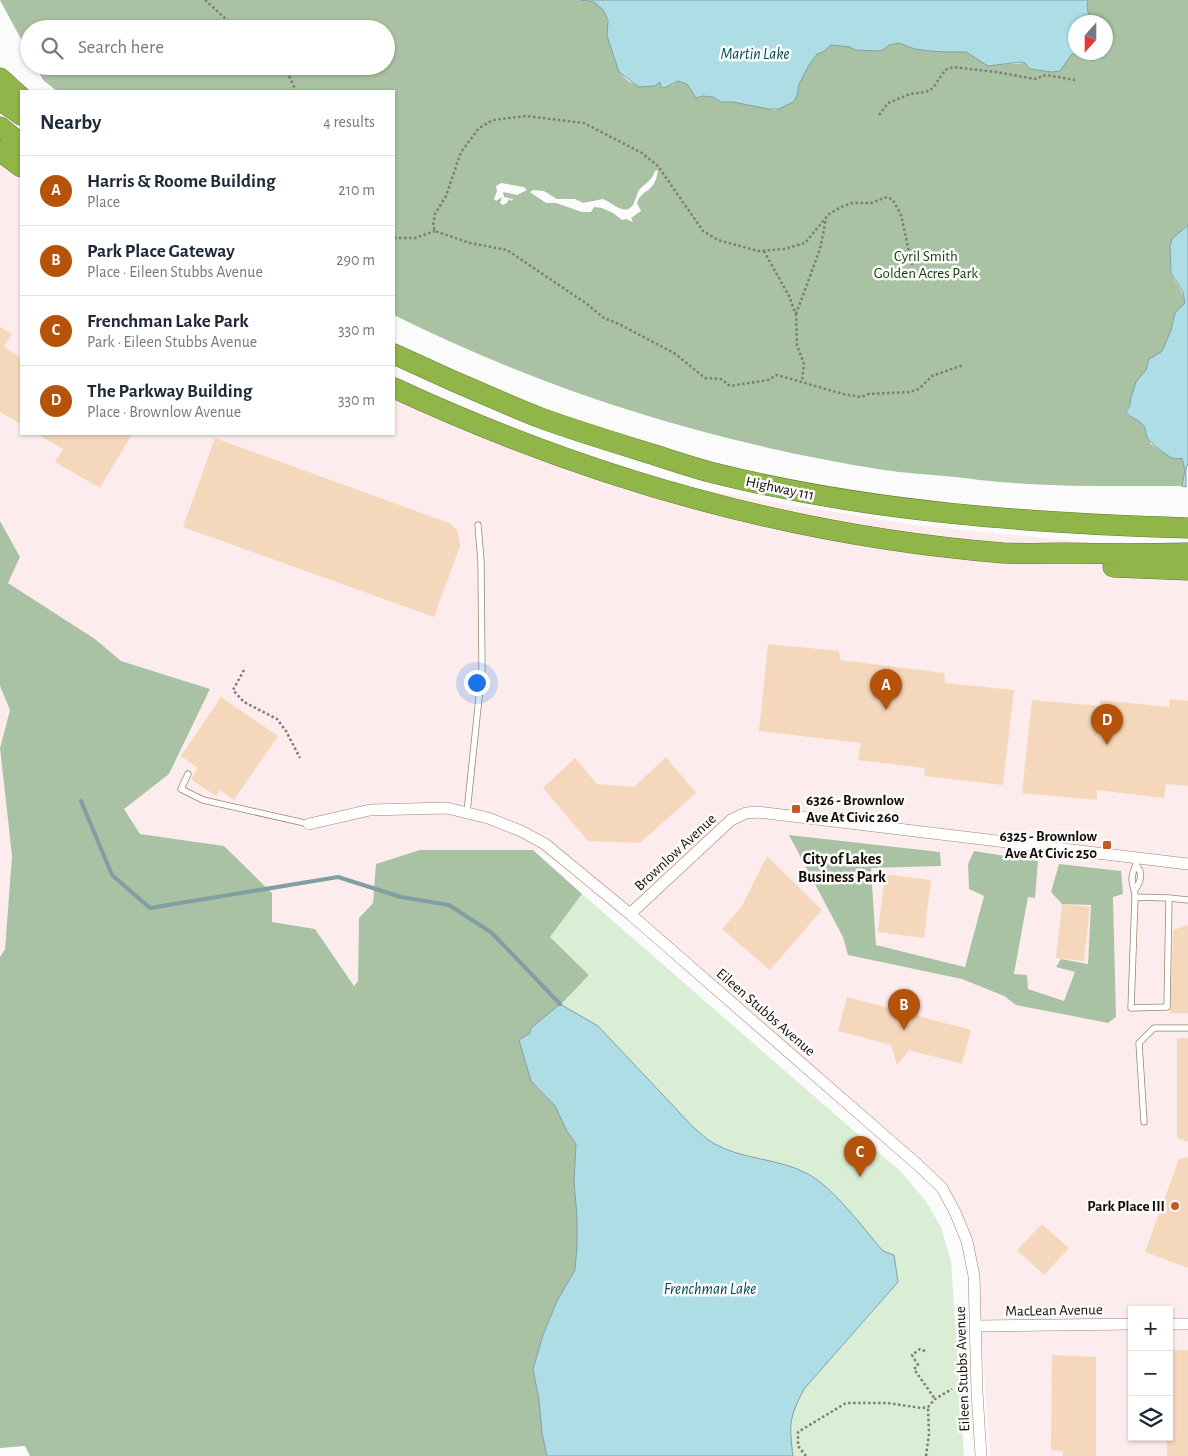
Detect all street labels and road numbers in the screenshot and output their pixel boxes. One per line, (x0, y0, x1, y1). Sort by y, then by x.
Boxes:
street label: Highway 111 (744, 474, 816, 503)
street label: Brownlow Avenue (632, 811, 719, 894)
street label: Eileen Stubbs Avenue (713, 966, 818, 1059)
street label: MacLean Avenue (1005, 1302, 1103, 1319)
street label: Eileen Stubbs Avenue (953, 1306, 972, 1432)

